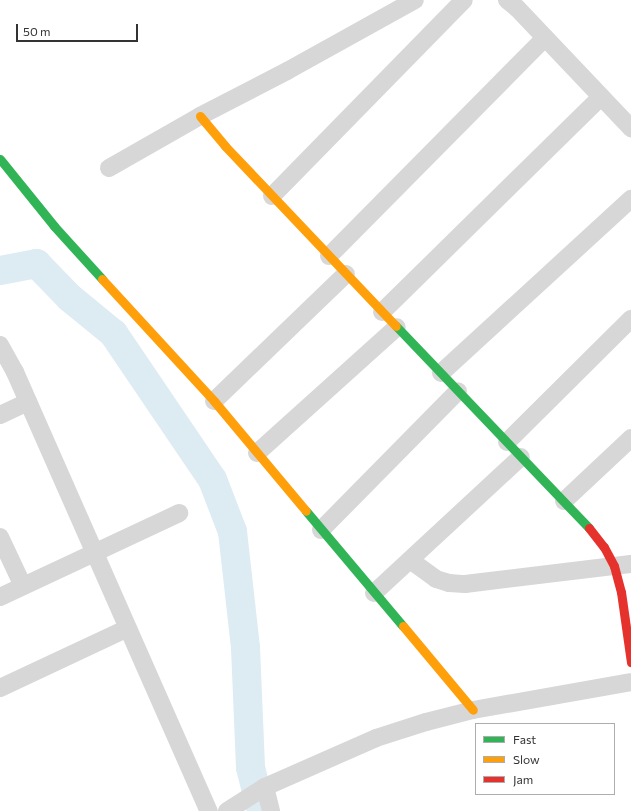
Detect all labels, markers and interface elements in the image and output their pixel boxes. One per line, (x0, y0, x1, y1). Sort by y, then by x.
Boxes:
scale bar (18, 16, 140, 42)
text: 50 m (23, 24, 51, 38)
legend (475, 723, 615, 795)
text: Fast (513, 732, 536, 746)
text: Slow (513, 752, 540, 766)
text: Jam (513, 772, 533, 786)

